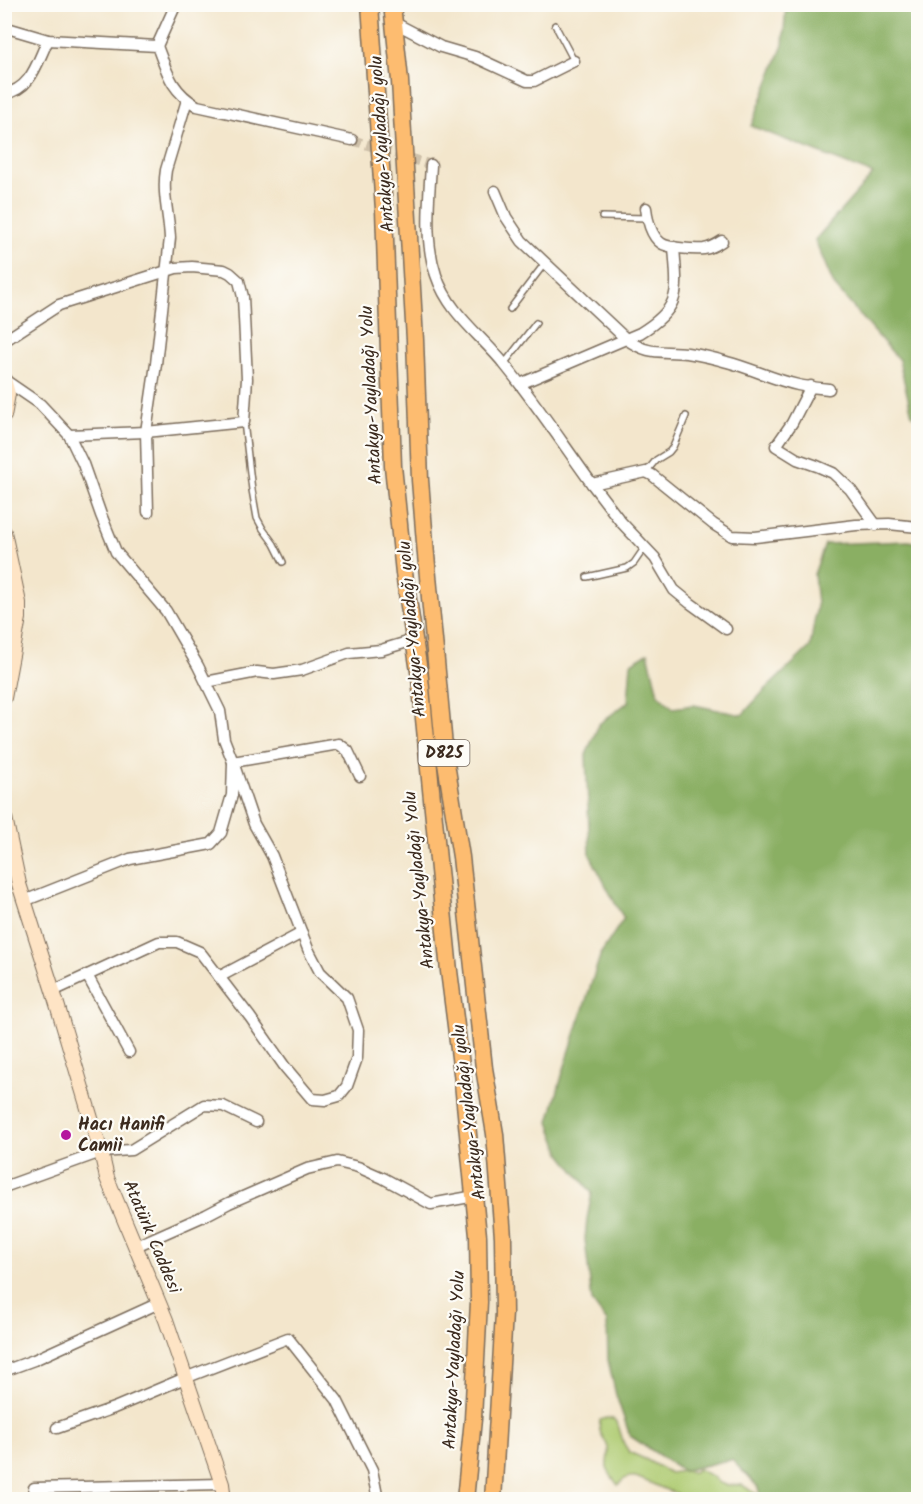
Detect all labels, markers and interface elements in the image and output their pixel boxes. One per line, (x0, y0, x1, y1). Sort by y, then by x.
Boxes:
street label: Antakya-Yayladağı yolu (362, 54, 404, 233)
street label: Antakya-Yayladağı Yolu (353, 305, 391, 485)
street label: Antakya-Yayladağı yolu (391, 539, 435, 718)
road number: D825 (418, 740, 470, 766)
street label: Antakya-Yayladağı Yolu (396, 789, 444, 971)
street label: Antakya-Yayladağı yolu (445, 1022, 495, 1202)
place label: Hacı Hanifi Camii (78, 1111, 165, 1161)
marker: Hacı Hanifi Camii (59, 1128, 73, 1142)
street label: Atatürk Caddesi (114, 1176, 188, 1299)
street label: Antakya-Yayladağı Yolu (436, 1270, 474, 1450)

